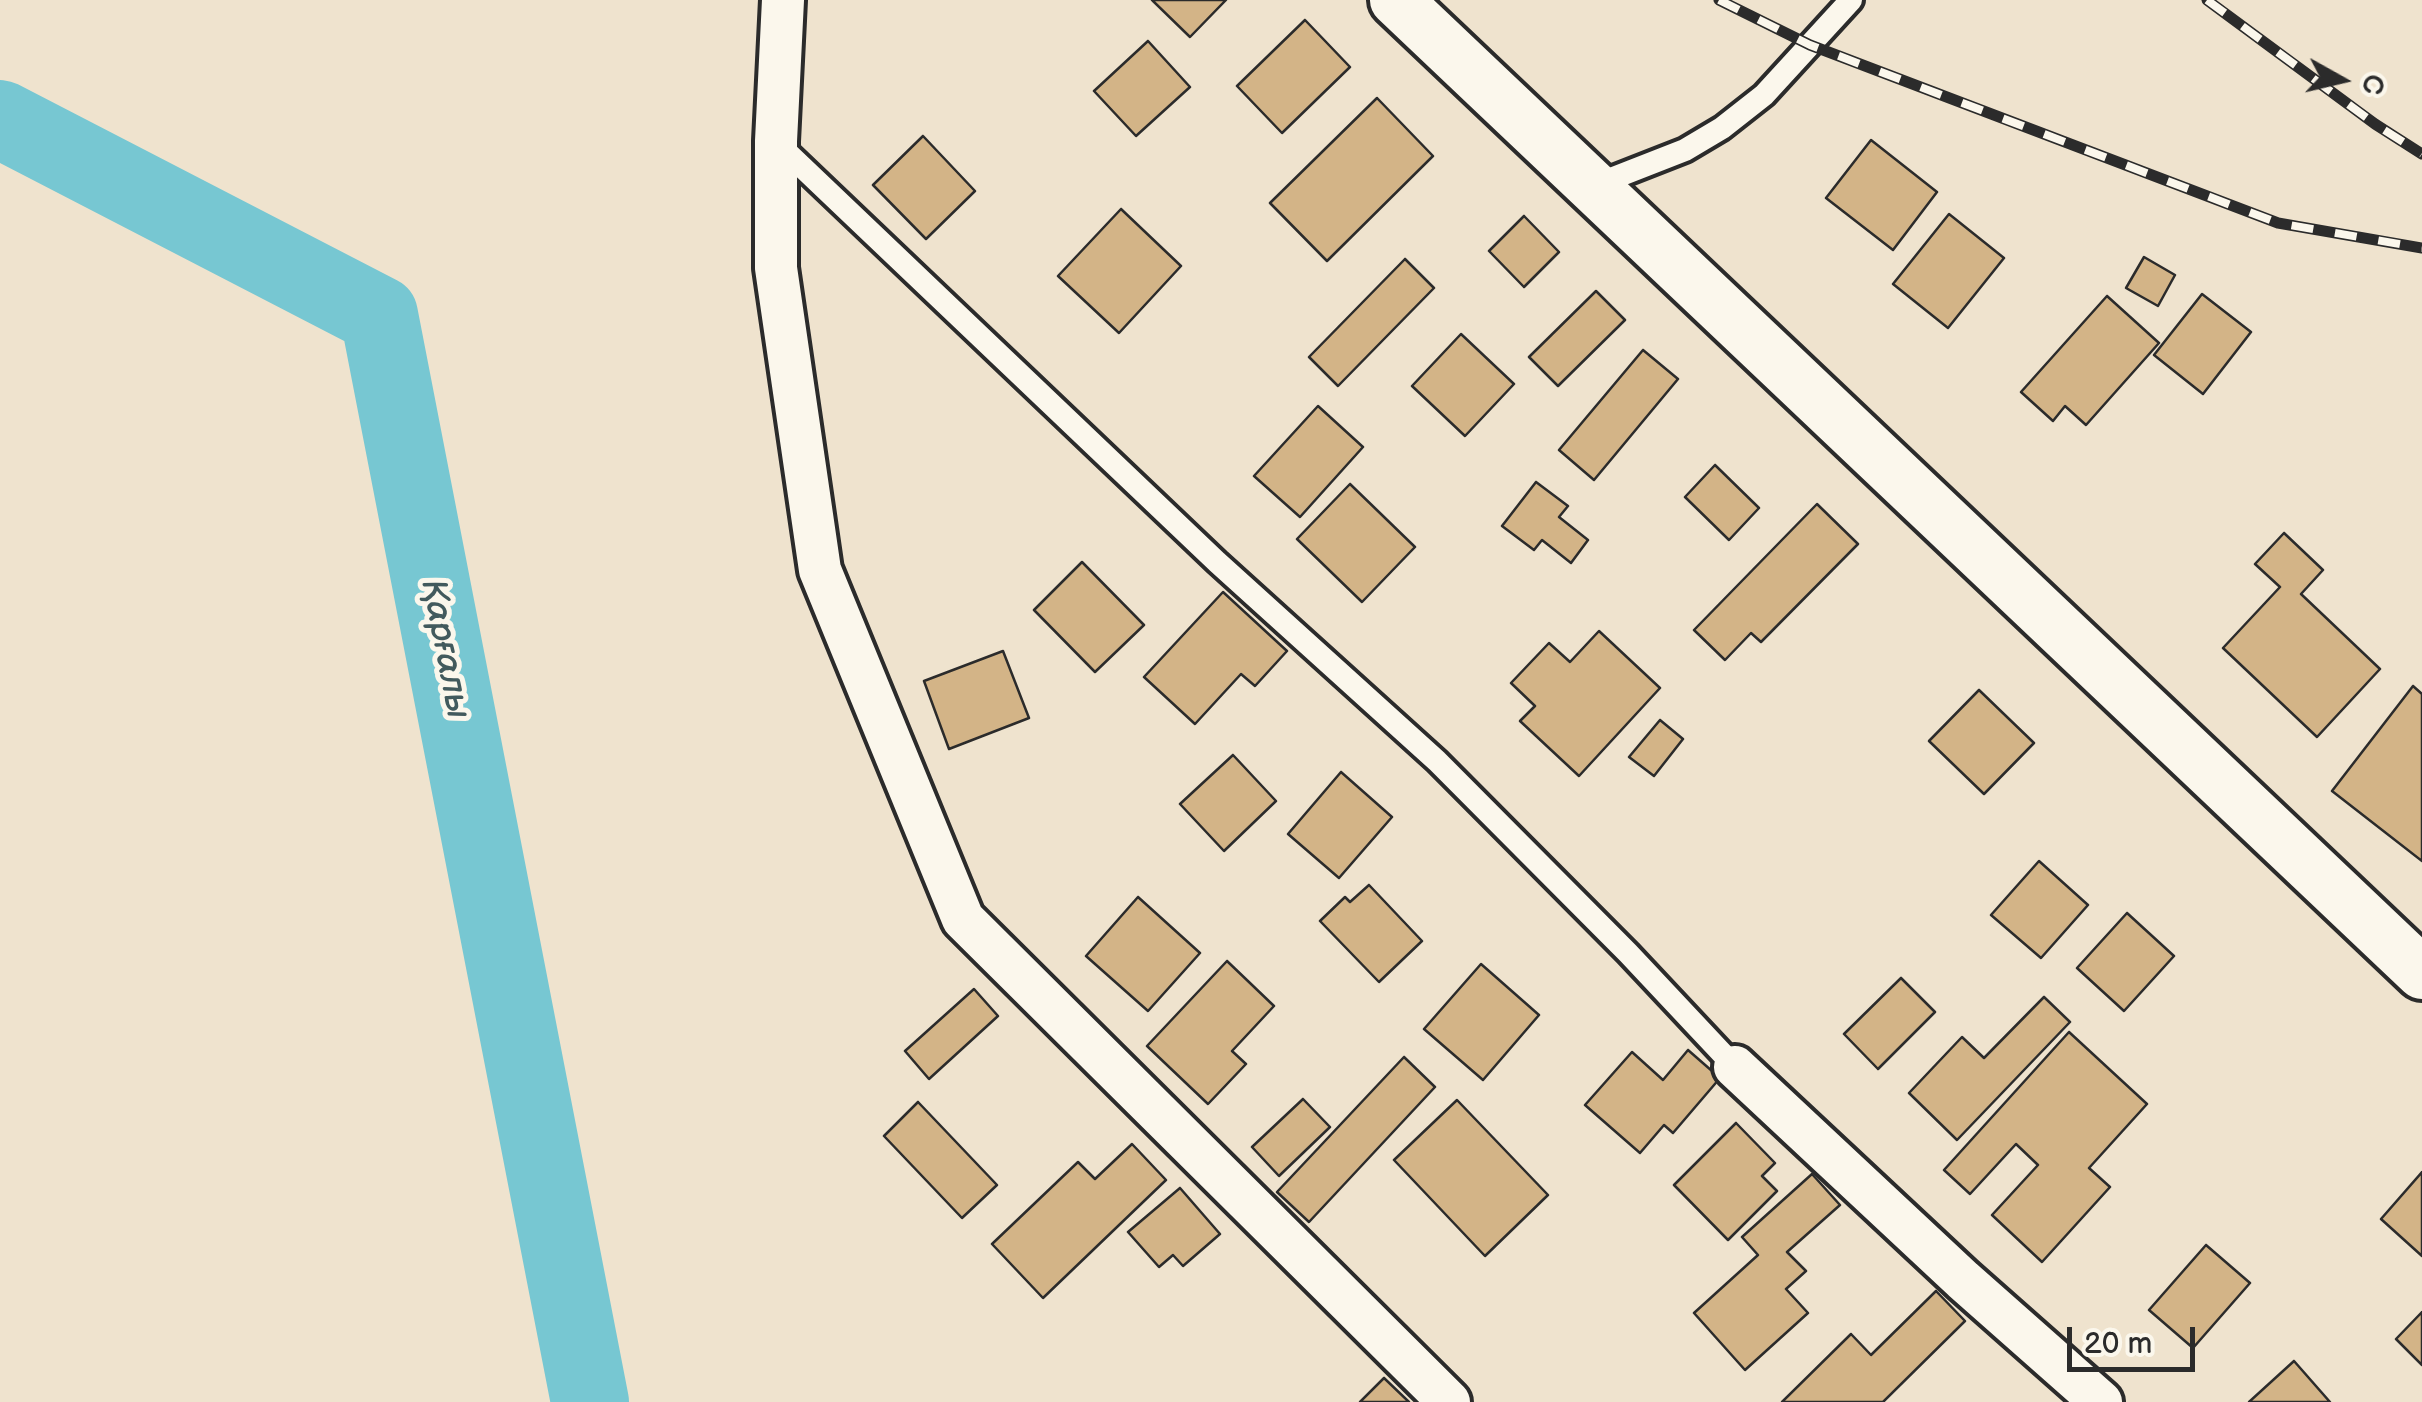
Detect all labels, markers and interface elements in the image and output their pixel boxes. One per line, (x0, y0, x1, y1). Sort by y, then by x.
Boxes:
north arrow (2292, 30, 2392, 130)
text: С (2355, 72, 2390, 96)
water label: Қарғалы (410, 576, 478, 722)
scale bar (2072, 1307, 2200, 1369)
text: 20 m (2084, 1326, 2152, 1362)

